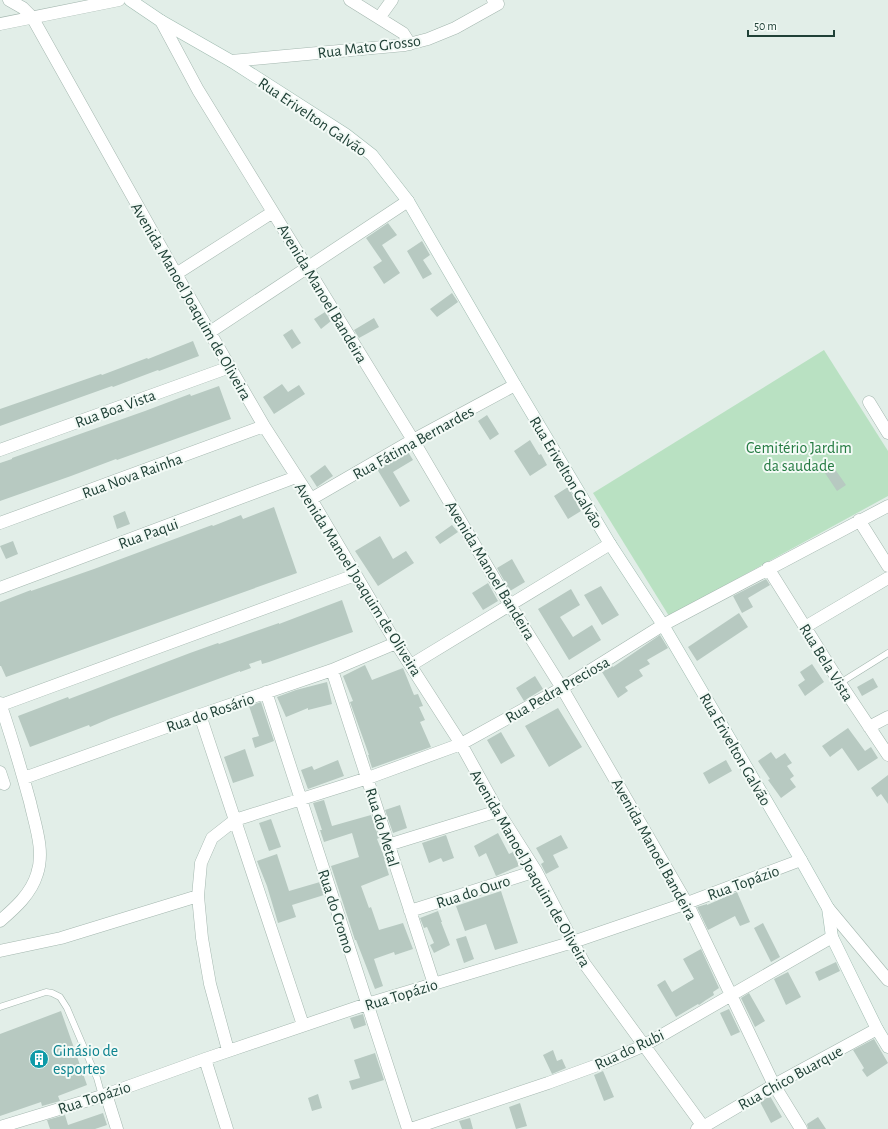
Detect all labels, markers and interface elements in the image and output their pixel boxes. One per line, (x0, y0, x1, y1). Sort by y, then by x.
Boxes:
scale bar (748, 12, 834, 38)
text: 50 m (754, 20, 777, 32)
street label: Rua Mato Grosso (317, 33, 422, 61)
street label: Rua Erivelton Galvão (255, 75, 370, 159)
street label: Avenida Manoel Joaquim de Oliveira (128, 200, 254, 403)
street label: Avenida Manoel Bandeira (274, 221, 370, 366)
street label: Rua Boa Vista (73, 387, 158, 431)
street label: Rua Fátima Bernardes (350, 403, 477, 483)
street label: Rua Erivelton Galvão (527, 414, 606, 531)
park label: Cemitério Jardim da saudade (746, 440, 852, 474)
street label: Rua Nova Rainha (80, 450, 185, 501)
street label: Avenida Manoel Joaquim de Oliveira (292, 480, 425, 679)
street label: Avenida Manoel Bandeira (442, 498, 538, 643)
street label: Rua Paqui (116, 516, 180, 552)
street label: Rua Bela Vista (796, 621, 856, 704)
street label: Rua Pedra Preciosa (503, 654, 612, 726)
street label: Rua do Rosário (164, 690, 256, 735)
street label: Rua Erivelton Galvão (696, 690, 774, 809)
street label: Avenida Manoel Joaquim de Oliveira (467, 767, 593, 970)
street label: Avenida Manoel Bandeira (609, 776, 700, 923)
street label: Rua do Metal (362, 786, 402, 869)
street label: Rua Topázio (705, 863, 782, 903)
street label: Rua do Cromo (315, 867, 357, 955)
street label: Rua do Ouro (434, 872, 512, 911)
street label: Rua Topázio (363, 976, 440, 1014)
street label: Rua do Rubi (592, 1027, 666, 1073)
place label: Ginásio de esportes (53, 1043, 118, 1077)
street label: Rua Chico Buarque (736, 1043, 845, 1113)
building icon: Ginásio de esportes (28, 1048, 50, 1070)
street label: Rua Topázio (56, 1079, 133, 1117)

